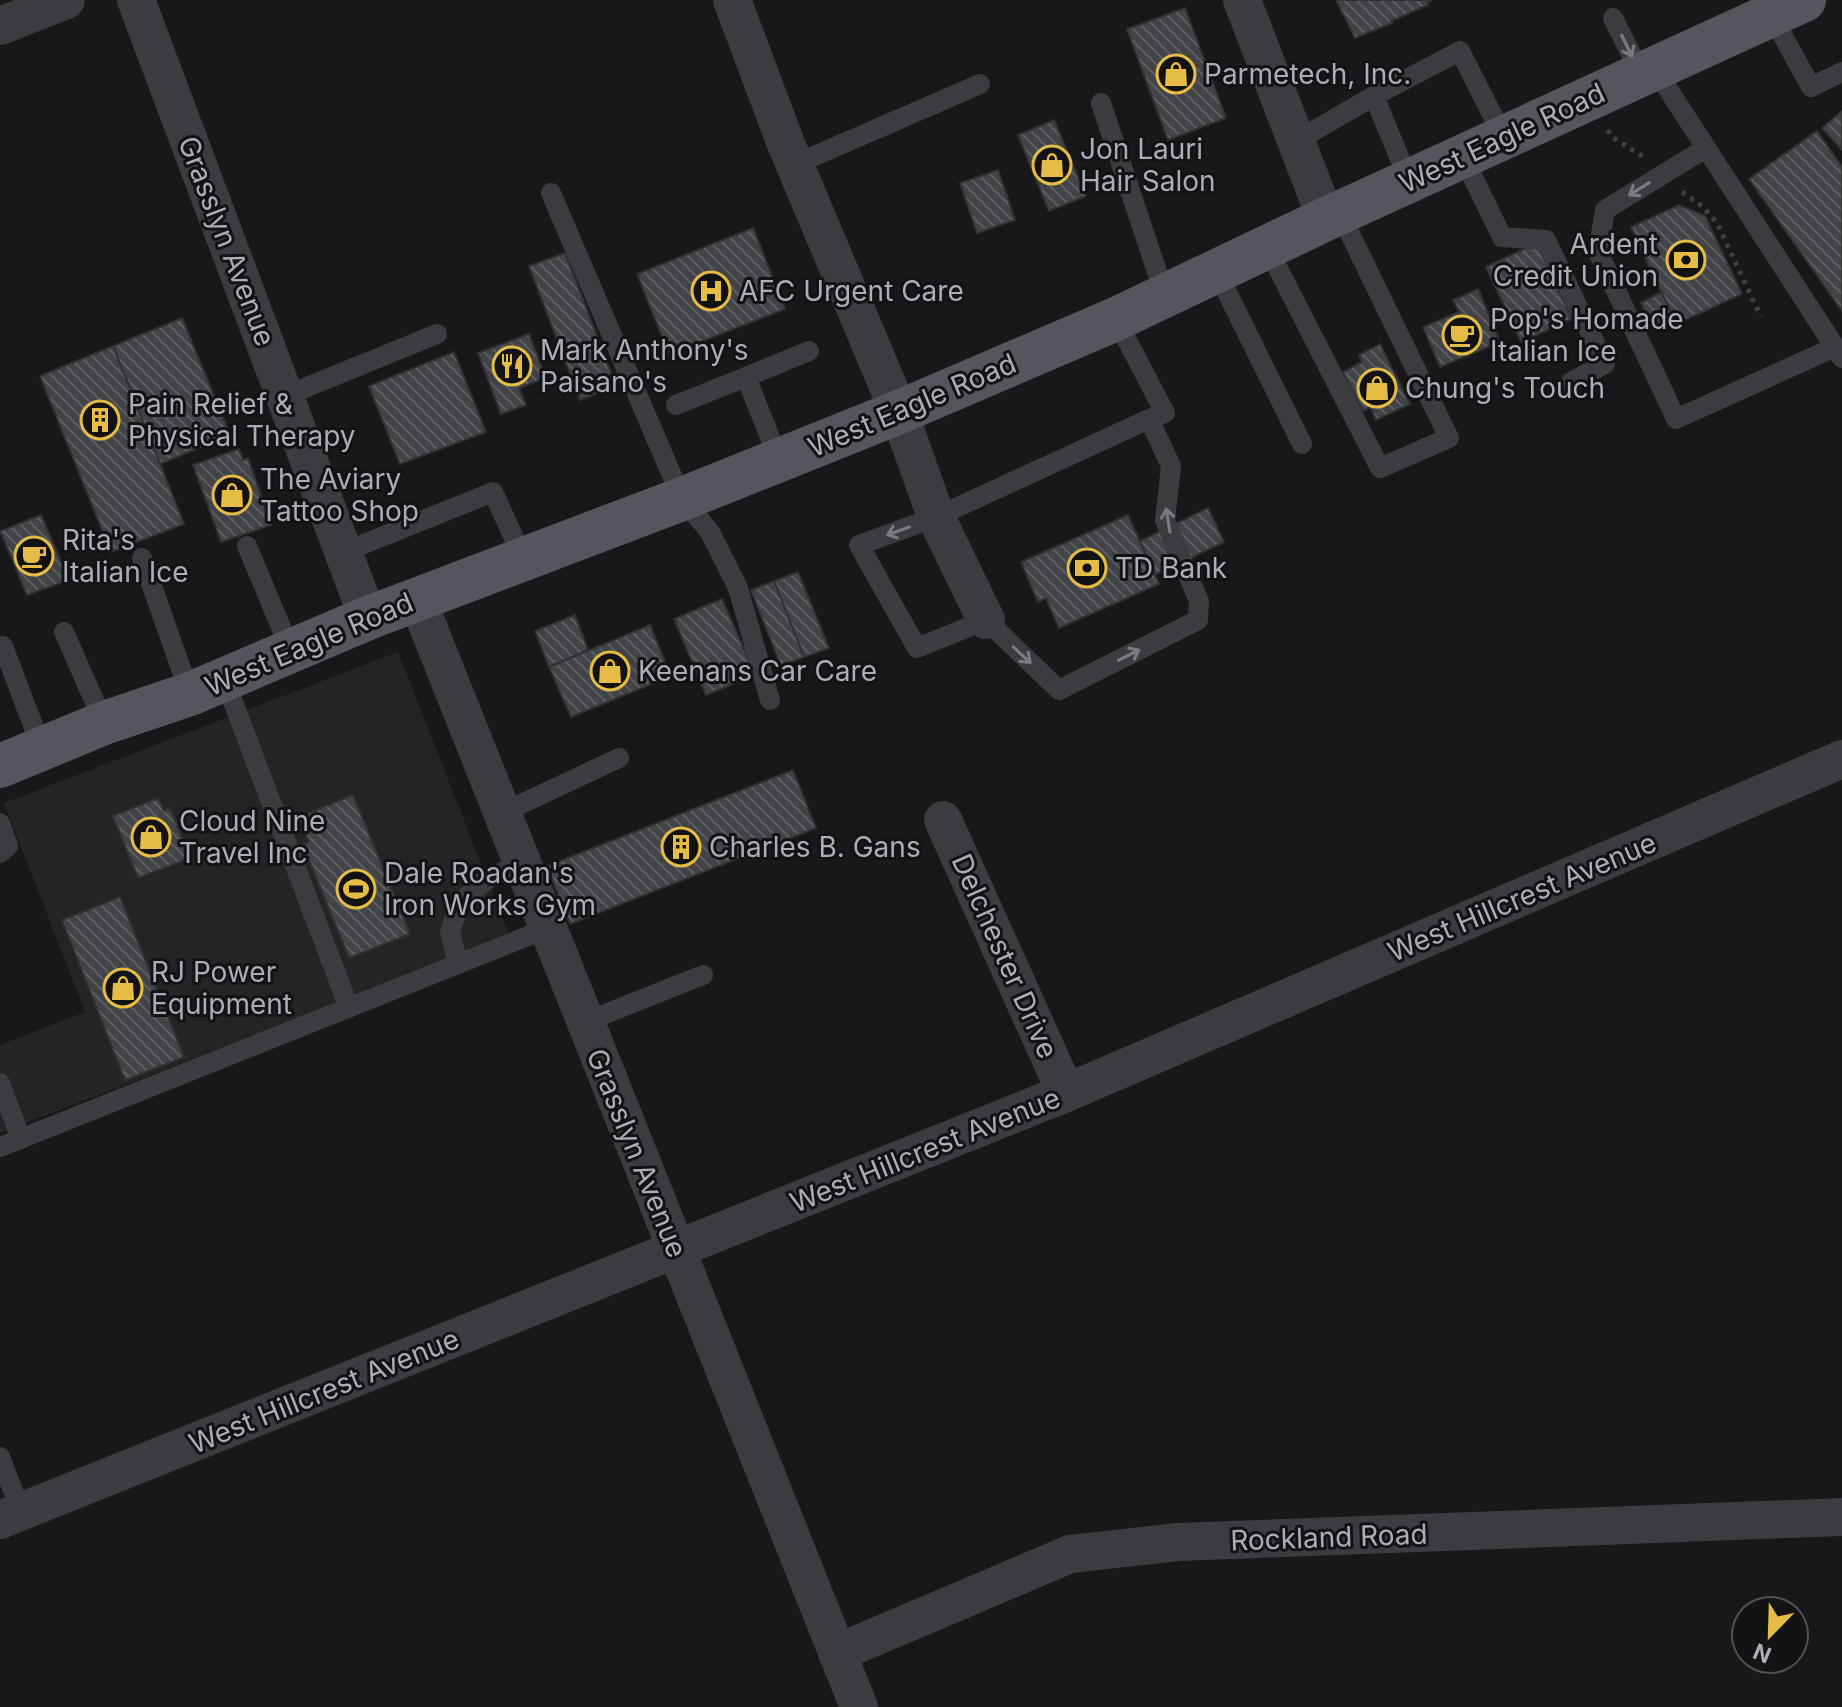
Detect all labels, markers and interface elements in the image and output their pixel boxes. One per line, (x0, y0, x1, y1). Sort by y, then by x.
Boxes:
one-way arrow (1620, 33, 1635, 57)
shop icon: Parmetech, Inc. (1155, 53, 1197, 95)
place label: Parmetech, Inc. (1204, 57, 1411, 91)
street label: West Eagle Road (1394, 76, 1610, 200)
street label: Grasslyn Avenue (171, 131, 283, 351)
place label: Jon Lauri Hair Salon (1080, 132, 1216, 198)
shop icon: Jon Lauri Hair Salon (1031, 144, 1073, 186)
one-way arrow (1629, 181, 1651, 197)
place label: Ardent Credit Union (1493, 227, 1658, 293)
bank icon: Ardent Credit Union (1665, 239, 1707, 281)
hospital icon: AFC Urgent Care (690, 270, 732, 312)
place label: AFC Urgent Care (739, 274, 964, 308)
place label: Pop's Homade Italian Ice (1490, 302, 1684, 368)
cafe icon: Pop's Homade Italian Ice (1441, 314, 1483, 356)
place label: Mark Anthony's Paisano's (540, 333, 749, 399)
restaurant icon: Mark Anthony's Paisano's (491, 345, 533, 387)
street label: West Eagle Road (803, 346, 1021, 464)
shop icon: Chung's Touch (1356, 367, 1398, 409)
place label: Chung's Touch (1405, 371, 1605, 405)
place label: Pain Relief & Physical Therapy (128, 387, 356, 453)
building icon: Pain Relief & Physical Therapy (79, 399, 121, 441)
place label: The Aviary Tattoo Shop (260, 462, 419, 528)
shop icon: The Aviary Tattoo Shop (211, 474, 253, 516)
one-way arrow (1160, 508, 1175, 534)
place label: Rita's Italian Ice (62, 523, 189, 589)
one-way arrow (886, 525, 910, 539)
cafe icon: Rita's Italian Ice (13, 535, 55, 577)
bank icon: TD Bank (1066, 547, 1108, 589)
place label: TD Bank (1115, 551, 1227, 585)
street label: West Eagle Road (200, 585, 418, 703)
one-way arrow (1012, 645, 1032, 664)
one-way arrow (1116, 646, 1140, 662)
shop icon: Keenans Car Care (589, 650, 631, 692)
place label: Keenans Car Care (638, 654, 877, 688)
place label: Cloud Nine Travel Inc (179, 804, 325, 870)
shop icon: Cloud Nine Travel Inc (130, 816, 172, 858)
street label: West Hillcrest Avenue (1383, 825, 1661, 969)
building icon: Charles B. Gans (660, 826, 702, 868)
place label: Charles B. Gans (709, 830, 921, 864)
street label: Delchester Drive (945, 849, 1065, 1063)
place label: Dale Roadan's Iron Works Gym (384, 856, 596, 922)
sports icon: Dale Roadan's Iron Works Gym (335, 868, 377, 910)
place label: RJ Power Equipment (151, 955, 292, 1021)
shop icon: RJ Power Equipment (102, 967, 144, 1009)
street label: Grasslyn Avenue (580, 1044, 694, 1262)
street label: West Hillcrest Avenue (785, 1080, 1065, 1220)
street label: West Hillcrest Avenue (184, 1321, 464, 1461)
street label: Rockland Road (1230, 1517, 1428, 1557)
north arrow (1730, 1595, 1810, 1675)
text: N (1749, 1638, 1775, 1669)

